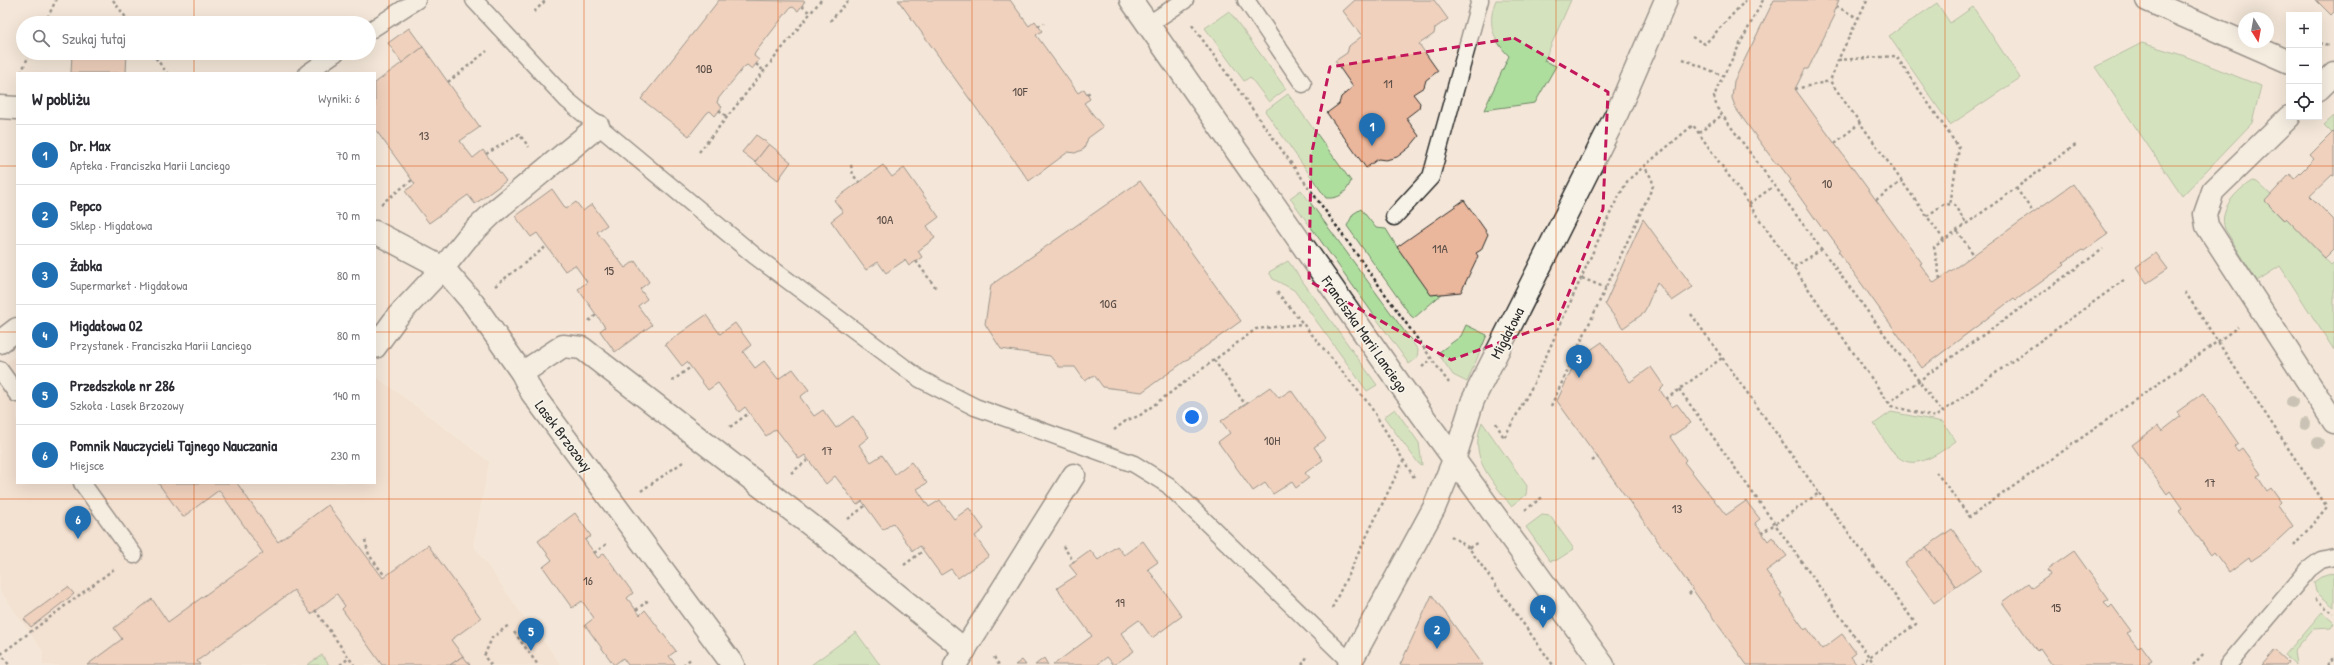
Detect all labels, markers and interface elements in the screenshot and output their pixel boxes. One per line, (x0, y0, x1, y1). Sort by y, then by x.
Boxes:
north arrow (2238, 12, 2274, 48)
map controls (2286, 12, 2322, 120)
button: + (2286, 12, 2322, 48)
search box (16, 16, 376, 60)
icon: search (30, 27, 52, 49)
text: Szukaj tutaj (62, 28, 126, 49)
button: − (2286, 48, 2322, 84)
house number: 10B (695, 59, 713, 77)
house number: 11 (1383, 74, 1393, 92)
house number: 10F (1012, 82, 1029, 100)
button: locate (2286, 84, 2322, 120)
text: W pobliżu (32, 87, 90, 110)
text: Wyniki: 6 (318, 89, 360, 107)
pin: 1 (1359, 113, 1385, 146)
house number: 13 (419, 126, 429, 144)
text: Dr. Max (70, 135, 111, 156)
text: 1 (43, 146, 47, 164)
text: 70 m (336, 146, 360, 164)
text: Apteka · Franciszka Marii Lanciego (70, 156, 230, 174)
house number: 10 (1822, 174, 1832, 192)
text: Pepco (70, 195, 101, 216)
text: 2 (42, 206, 48, 224)
text: 70 m (336, 206, 360, 224)
house number: 10A (877, 210, 894, 228)
text: Sklep · Migdałowa (70, 216, 152, 234)
house number: 11A (1432, 239, 1449, 257)
text: Żabka (70, 255, 102, 276)
house number: 15 (604, 261, 615, 279)
text: 3 (42, 266, 48, 284)
text: 80 m (337, 266, 360, 284)
street label: Franciszka Marii Lanciego (1316, 271, 1413, 396)
text: Supermarket · Migdałowa (70, 276, 187, 294)
house number: 10G (1100, 294, 1117, 312)
street label: Migdałowa (1485, 304, 1529, 362)
text: Migdałowa 02 (70, 315, 142, 336)
text: 4 (43, 326, 47, 344)
text: 80 m (337, 326, 360, 344)
text: Przystanek · Franciszka Marii Lanciego (70, 336, 251, 354)
pin: 3 (1566, 345, 1592, 378)
text: Przedszkole nr 286 (70, 375, 175, 396)
text: 5 (42, 386, 48, 404)
text: 140 m (333, 386, 360, 404)
text: Szkoła · Lasek Brzozowy (70, 396, 184, 414)
street label: Lasek Brzozowy (530, 396, 598, 476)
your location (1182, 407, 1202, 427)
house number: 10H (1264, 431, 1280, 449)
text: Pomnik Nauczycieli Tajnego Nauczania (70, 435, 277, 456)
house number: 17 (821, 441, 833, 459)
text: 6 (42, 446, 48, 464)
text: 230 m (330, 446, 360, 464)
text: Miejsce (70, 456, 104, 474)
house number: 17 (2204, 473, 2216, 491)
house number: 13 (1672, 499, 1682, 517)
pin: 6 (65, 506, 91, 539)
house number: 16 (583, 571, 593, 589)
house number: 19 (1115, 593, 1125, 611)
pin: 4 (1530, 595, 1556, 628)
house number: 15 (2051, 598, 2062, 616)
pin: 2 (1424, 616, 1450, 649)
pin: 5 (518, 618, 544, 651)

